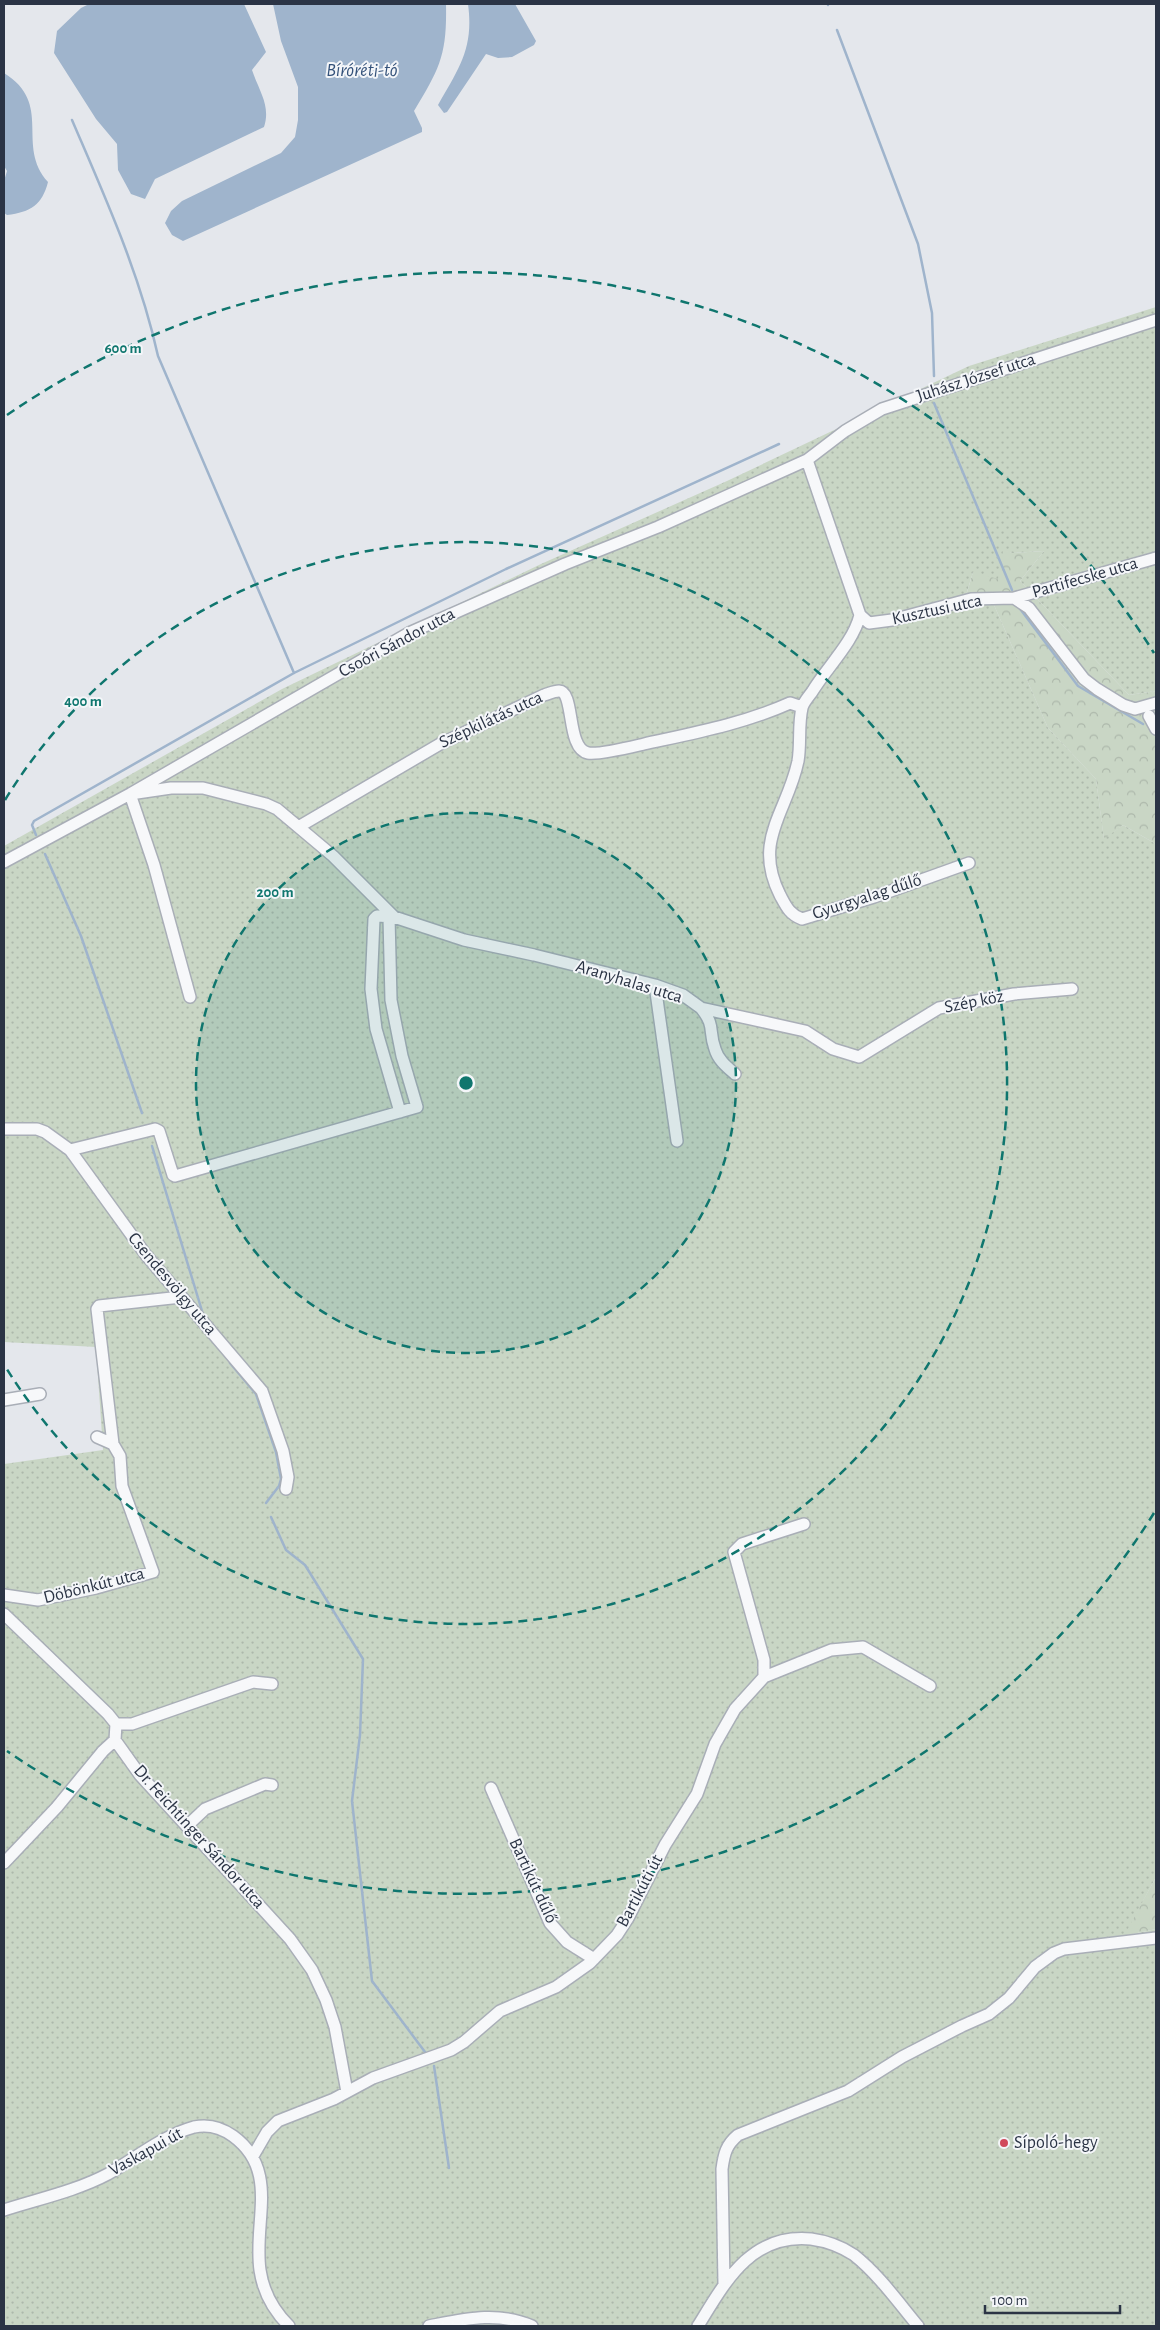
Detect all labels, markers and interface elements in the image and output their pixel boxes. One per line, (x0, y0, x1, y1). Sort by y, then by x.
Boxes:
water label: Bíróréti-tó (326, 61, 398, 80)
text: 600 m (104, 341, 142, 356)
street label: Juhász József utca (914, 350, 1038, 406)
street label: Partifecske utca (1030, 554, 1140, 602)
street label: Kusztusi utca (890, 592, 984, 628)
street label: Csoóri Sándor utca (336, 605, 458, 681)
street label: Szépkilátás utca (436, 688, 546, 752)
text: 400 m (64, 694, 102, 709)
street label: Gyurgyalag dűlő (810, 871, 924, 923)
text: 200 m (256, 885, 294, 900)
street label: Aranyhalas utca (574, 957, 684, 1007)
street label: Szép köz (943, 987, 1005, 1017)
centre of rings (457, 1074, 475, 1092)
street label: Csendesvölgy utca (124, 1229, 220, 1339)
street label: Döbönkút utca (42, 1565, 146, 1607)
street label: Dr. Feichtinger Sándor utca (130, 1762, 268, 1912)
street label: Bartikút dűlő (505, 1836, 561, 1926)
street label: Bartikúti út (613, 1852, 667, 1930)
street label: Vaskapui út (106, 2124, 186, 2179)
place label: Sípoló-hegy (1014, 2134, 1098, 2152)
marker: Sípoló-hegy (998, 2137, 1010, 2149)
scale bar (985, 2282, 1120, 2314)
text: 100 m (992, 2293, 1027, 2308)

